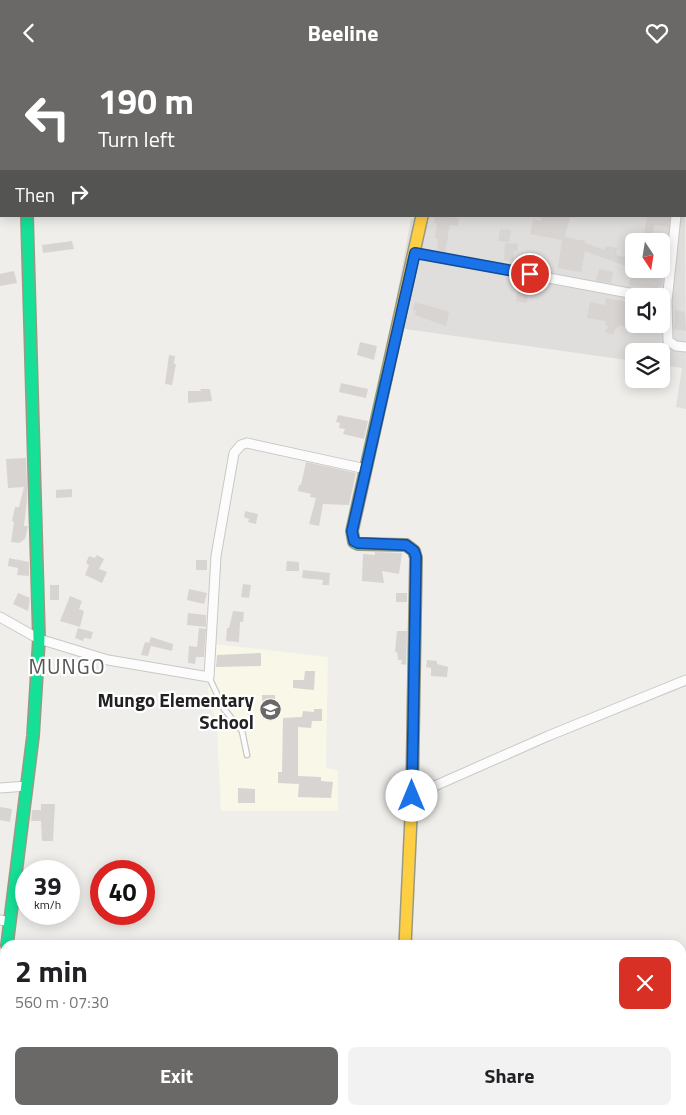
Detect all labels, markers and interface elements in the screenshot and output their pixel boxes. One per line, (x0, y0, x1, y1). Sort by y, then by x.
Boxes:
text: Beeline (308, 16, 378, 50)
icon: back (15, 19, 43, 47)
icon: heart (643, 19, 671, 47)
text: 190 m (98, 74, 194, 128)
icon: left (15, 85, 80, 150)
text: Turn left (98, 122, 175, 156)
text: Then (15, 180, 55, 209)
icon: right (65, 180, 93, 208)
north arrow (625, 233, 670, 277)
map controls (625, 233, 670, 388)
pin (509, 253, 551, 295)
icon: arrive (516, 260, 544, 288)
button: sound (625, 288, 670, 333)
button: layers (625, 343, 670, 388)
district label: MUNGO (28, 650, 106, 682)
place label: Mungo Elementary School (98, 685, 254, 736)
school or university icon: Mungo Elementary School (258, 698, 282, 722)
position arrow (385, 769, 437, 821)
speed limit sign: 40 (90, 860, 155, 925)
text: 39 (33, 867, 62, 905)
text: km/h (34, 895, 61, 914)
text: 2 min (15, 948, 88, 994)
button: close (619, 957, 671, 1009)
text: 560 m · 07:30 (15, 990, 109, 1014)
button: Exit (15, 1047, 338, 1105)
button: Share (348, 1047, 671, 1105)

